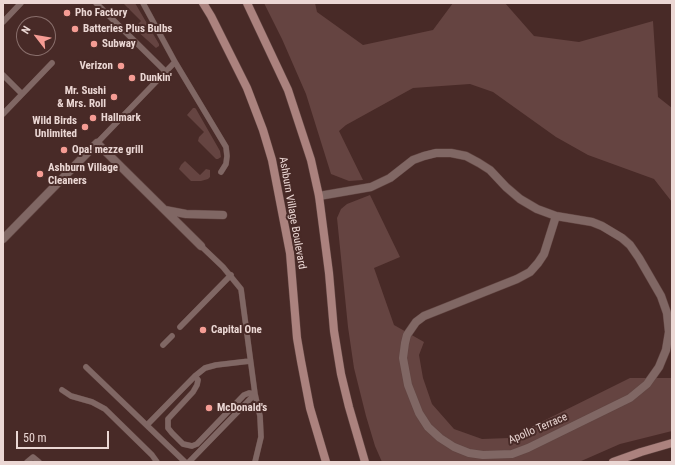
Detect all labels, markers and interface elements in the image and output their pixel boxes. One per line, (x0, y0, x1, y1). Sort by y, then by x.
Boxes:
place label: Pho Factory (75, 6, 127, 20)
marker: Pho Factory (62, 8, 72, 18)
north arrow (16, 16, 56, 56)
place label: Batteries Plus Bulbs (83, 22, 172, 36)
text: N (19, 24, 33, 36)
marker: Batteries Plus Bulbs (70, 24, 80, 34)
place label: Subway (102, 37, 136, 51)
marker: Subway (89, 39, 99, 49)
place label: Verizon (79, 59, 113, 73)
marker: Verizon (116, 61, 126, 71)
place label: Dunkin' (140, 71, 172, 85)
marker: Dunkin' (127, 73, 137, 83)
place label: Mr. Sushi & Mrs. Roll (57, 84, 106, 110)
marker: Mr. Sushi & Mrs. Roll (109, 92, 119, 102)
place label: Hallmark (101, 111, 141, 125)
marker: Hallmark (88, 113, 98, 123)
place label: Wild Birds Unlimited (32, 114, 77, 140)
marker: Wild Birds Unlimited (80, 122, 90, 132)
place label: Opa! mezze grill (72, 143, 143, 157)
marker: Opa! mezze grill (59, 145, 69, 155)
street label: Ashburn Village Boulevard (276, 156, 308, 270)
place label: Ashburn Village Cleaners (48, 161, 118, 187)
marker: Ashburn Village Cleaners (35, 169, 45, 179)
place label: Capital One (211, 323, 262, 337)
marker: Capital One (198, 325, 208, 335)
place label: McDonald's (217, 401, 267, 415)
marker: McDonald's (204, 403, 214, 413)
street label: Apollo Terrace (507, 411, 569, 447)
scale bar (18, 423, 111, 449)
text: 50 m (23, 431, 47, 445)

